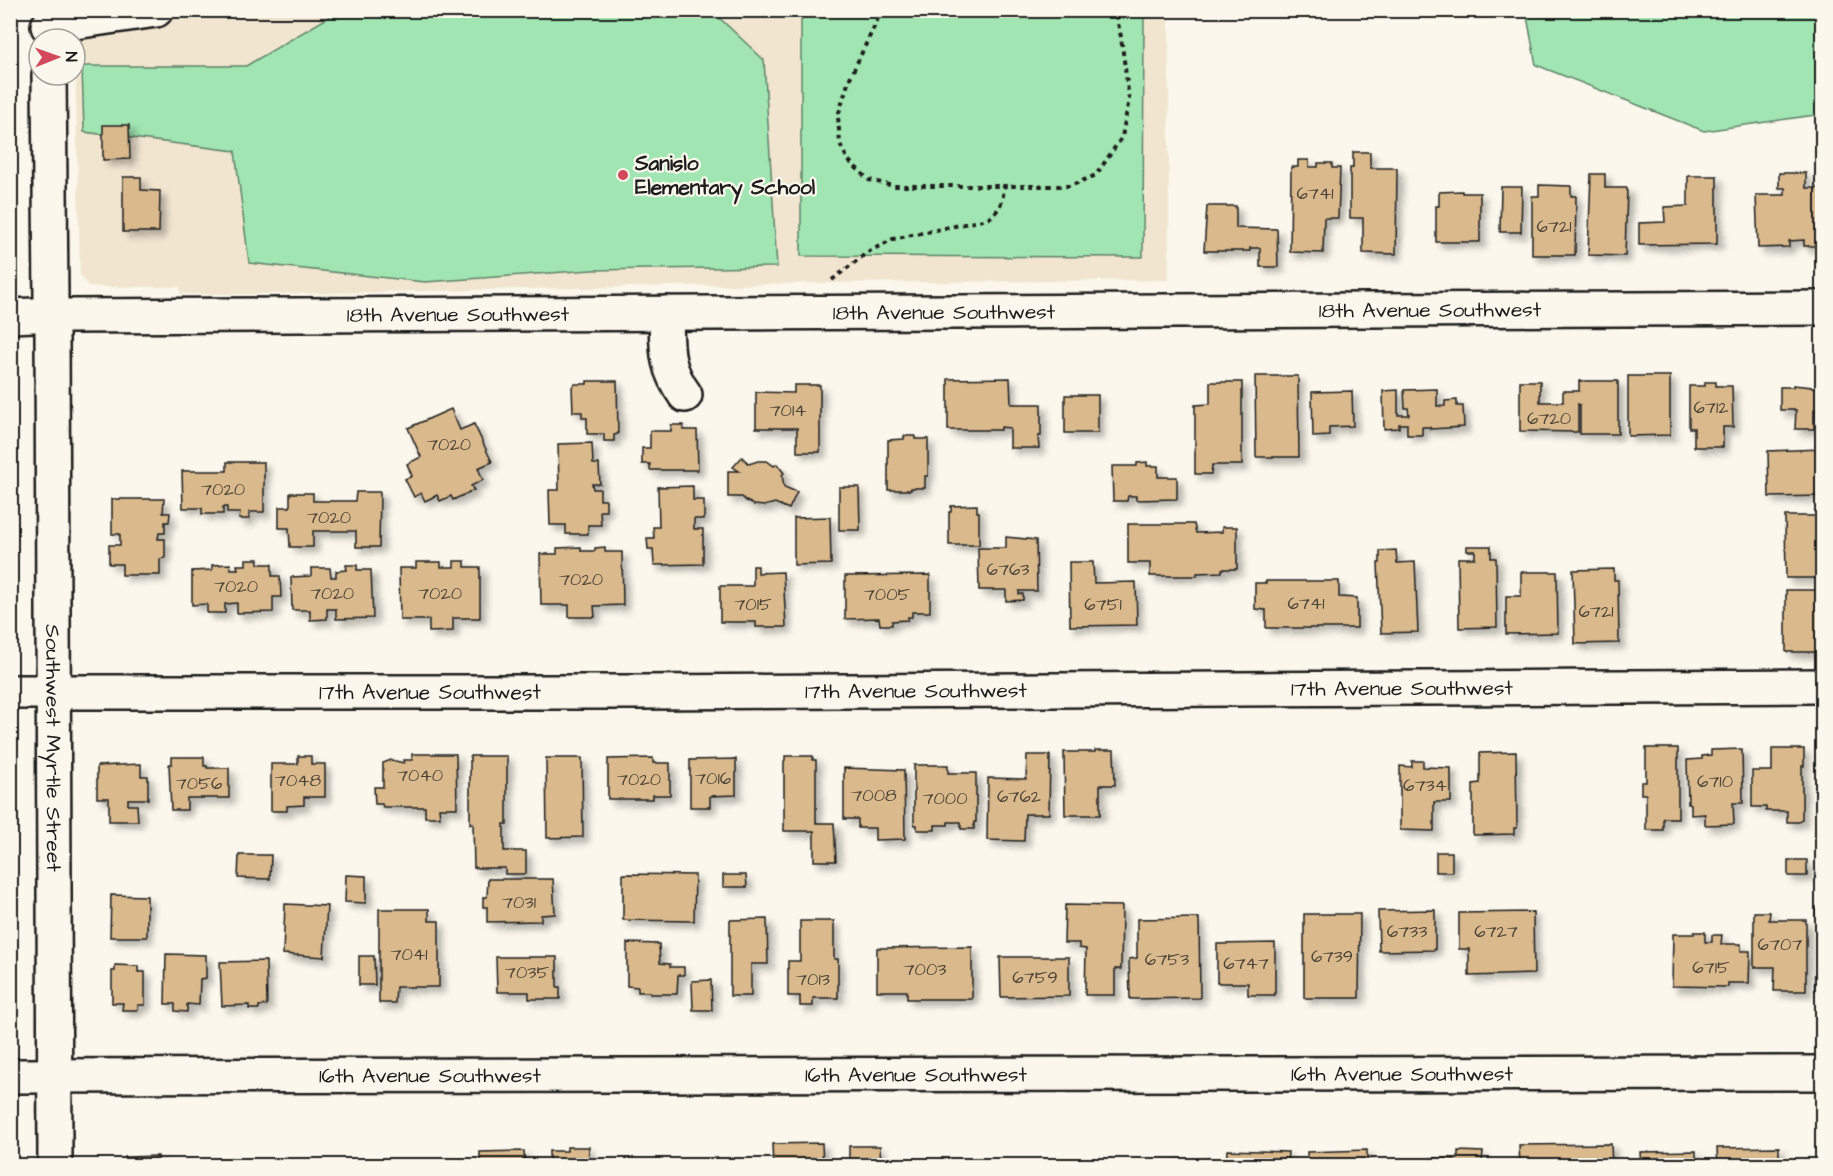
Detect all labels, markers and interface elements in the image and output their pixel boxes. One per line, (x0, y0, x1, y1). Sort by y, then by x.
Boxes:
north arrow (27, 27, 87, 87)
text: N (60, 52, 82, 62)
place label: Sanislo Elementary School (634, 149, 816, 205)
marker: Sanislo Elementary School (616, 168, 630, 182)
house number: 6741 (1297, 181, 1333, 206)
house number: 6721 (1537, 214, 1571, 239)
street label: 18th Avenue Southwest (1319, 295, 1542, 325)
street label: 18th Avenue Southwest (833, 297, 1056, 328)
street label: 18th Avenue Southwest (347, 300, 570, 330)
house number: 6712 (1694, 395, 1729, 420)
house number: 7014 (770, 398, 806, 423)
house number: 6720 (1527, 406, 1571, 431)
house number: 7020 (427, 432, 471, 457)
house number: 7020 (201, 477, 245, 502)
house number: 7020 (307, 505, 351, 530)
house number: 6763 (987, 557, 1029, 582)
house number: 7020 (559, 567, 603, 592)
house number: 7020 (214, 574, 258, 599)
house number: 7020 (310, 581, 354, 606)
house number: 7020 (418, 581, 462, 606)
house number: 7005 (864, 582, 911, 607)
house number: 6741 (1288, 591, 1324, 616)
house number: 7015 (734, 592, 772, 617)
house number: 6751 (1084, 592, 1122, 617)
house number: 6721 (1579, 599, 1613, 624)
street label: Southwest Myrtle Street (37, 624, 68, 872)
street label: 17th Avenue Southwest (1291, 674, 1514, 704)
street label: 17th Avenue Southwest (805, 676, 1028, 706)
street label: 17th Avenue Southwest (319, 678, 541, 707)
house number: 7040 (397, 763, 443, 788)
house number: 7016 (695, 766, 731, 791)
house number: 7020 (617, 767, 661, 792)
house number: 7048 (275, 768, 322, 793)
house number: 6710 (1697, 769, 1733, 794)
house number: 7056 (176, 771, 222, 796)
house number: 6734 (1403, 773, 1447, 798)
house number: 7008 (851, 783, 897, 808)
house number: 6762 (997, 784, 1042, 809)
house number: 7000 (922, 786, 968, 811)
house number: 7031 (502, 890, 536, 915)
house number: 6733 (1387, 919, 1427, 944)
house number: 6727 (1474, 919, 1518, 944)
house number: 6707 (1758, 932, 1802, 957)
house number: 7041 (391, 942, 427, 967)
house number: 6739 (1311, 944, 1353, 969)
house number: 6753 (1145, 947, 1189, 972)
house number: 6747 (1223, 951, 1269, 976)
house number: 6715 (1692, 955, 1730, 980)
house number: 7003 (904, 957, 946, 982)
house number: 7035 (505, 960, 549, 985)
house number: 6759 (1012, 965, 1058, 990)
house number: 7013 (796, 967, 830, 992)
street label: 16th Avenue Southwest (805, 1060, 1028, 1090)
street label: 16th Avenue Southwest (1291, 1060, 1514, 1089)
street label: 16th Avenue Southwest (319, 1061, 542, 1090)

